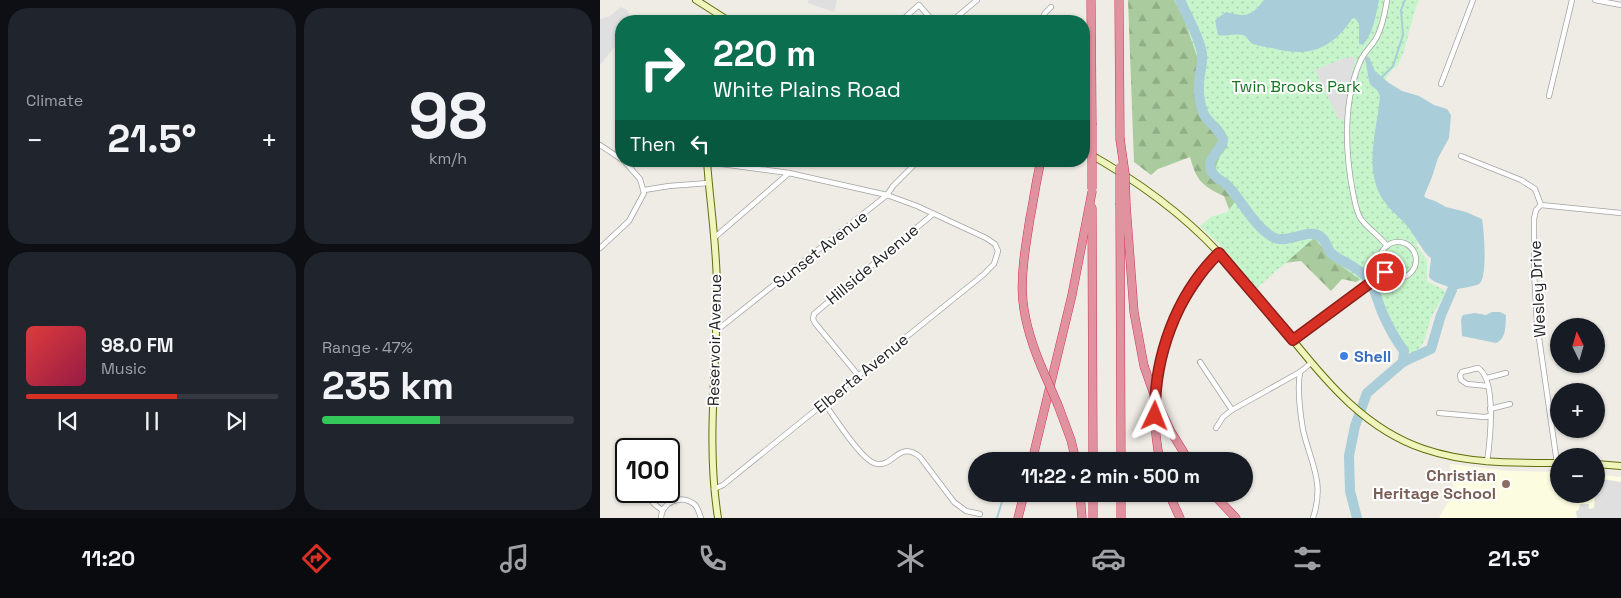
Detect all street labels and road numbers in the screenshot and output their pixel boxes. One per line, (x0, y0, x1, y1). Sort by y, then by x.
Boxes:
street label: Sunset Avenue (769, 206, 872, 293)
street label: Hillside Avenue (822, 219, 923, 309)
street label: Wesley Drive (1524, 240, 1551, 338)
street label: Reservoir Avenue (703, 274, 726, 406)
street label: Elberta Avenue (810, 329, 913, 418)

